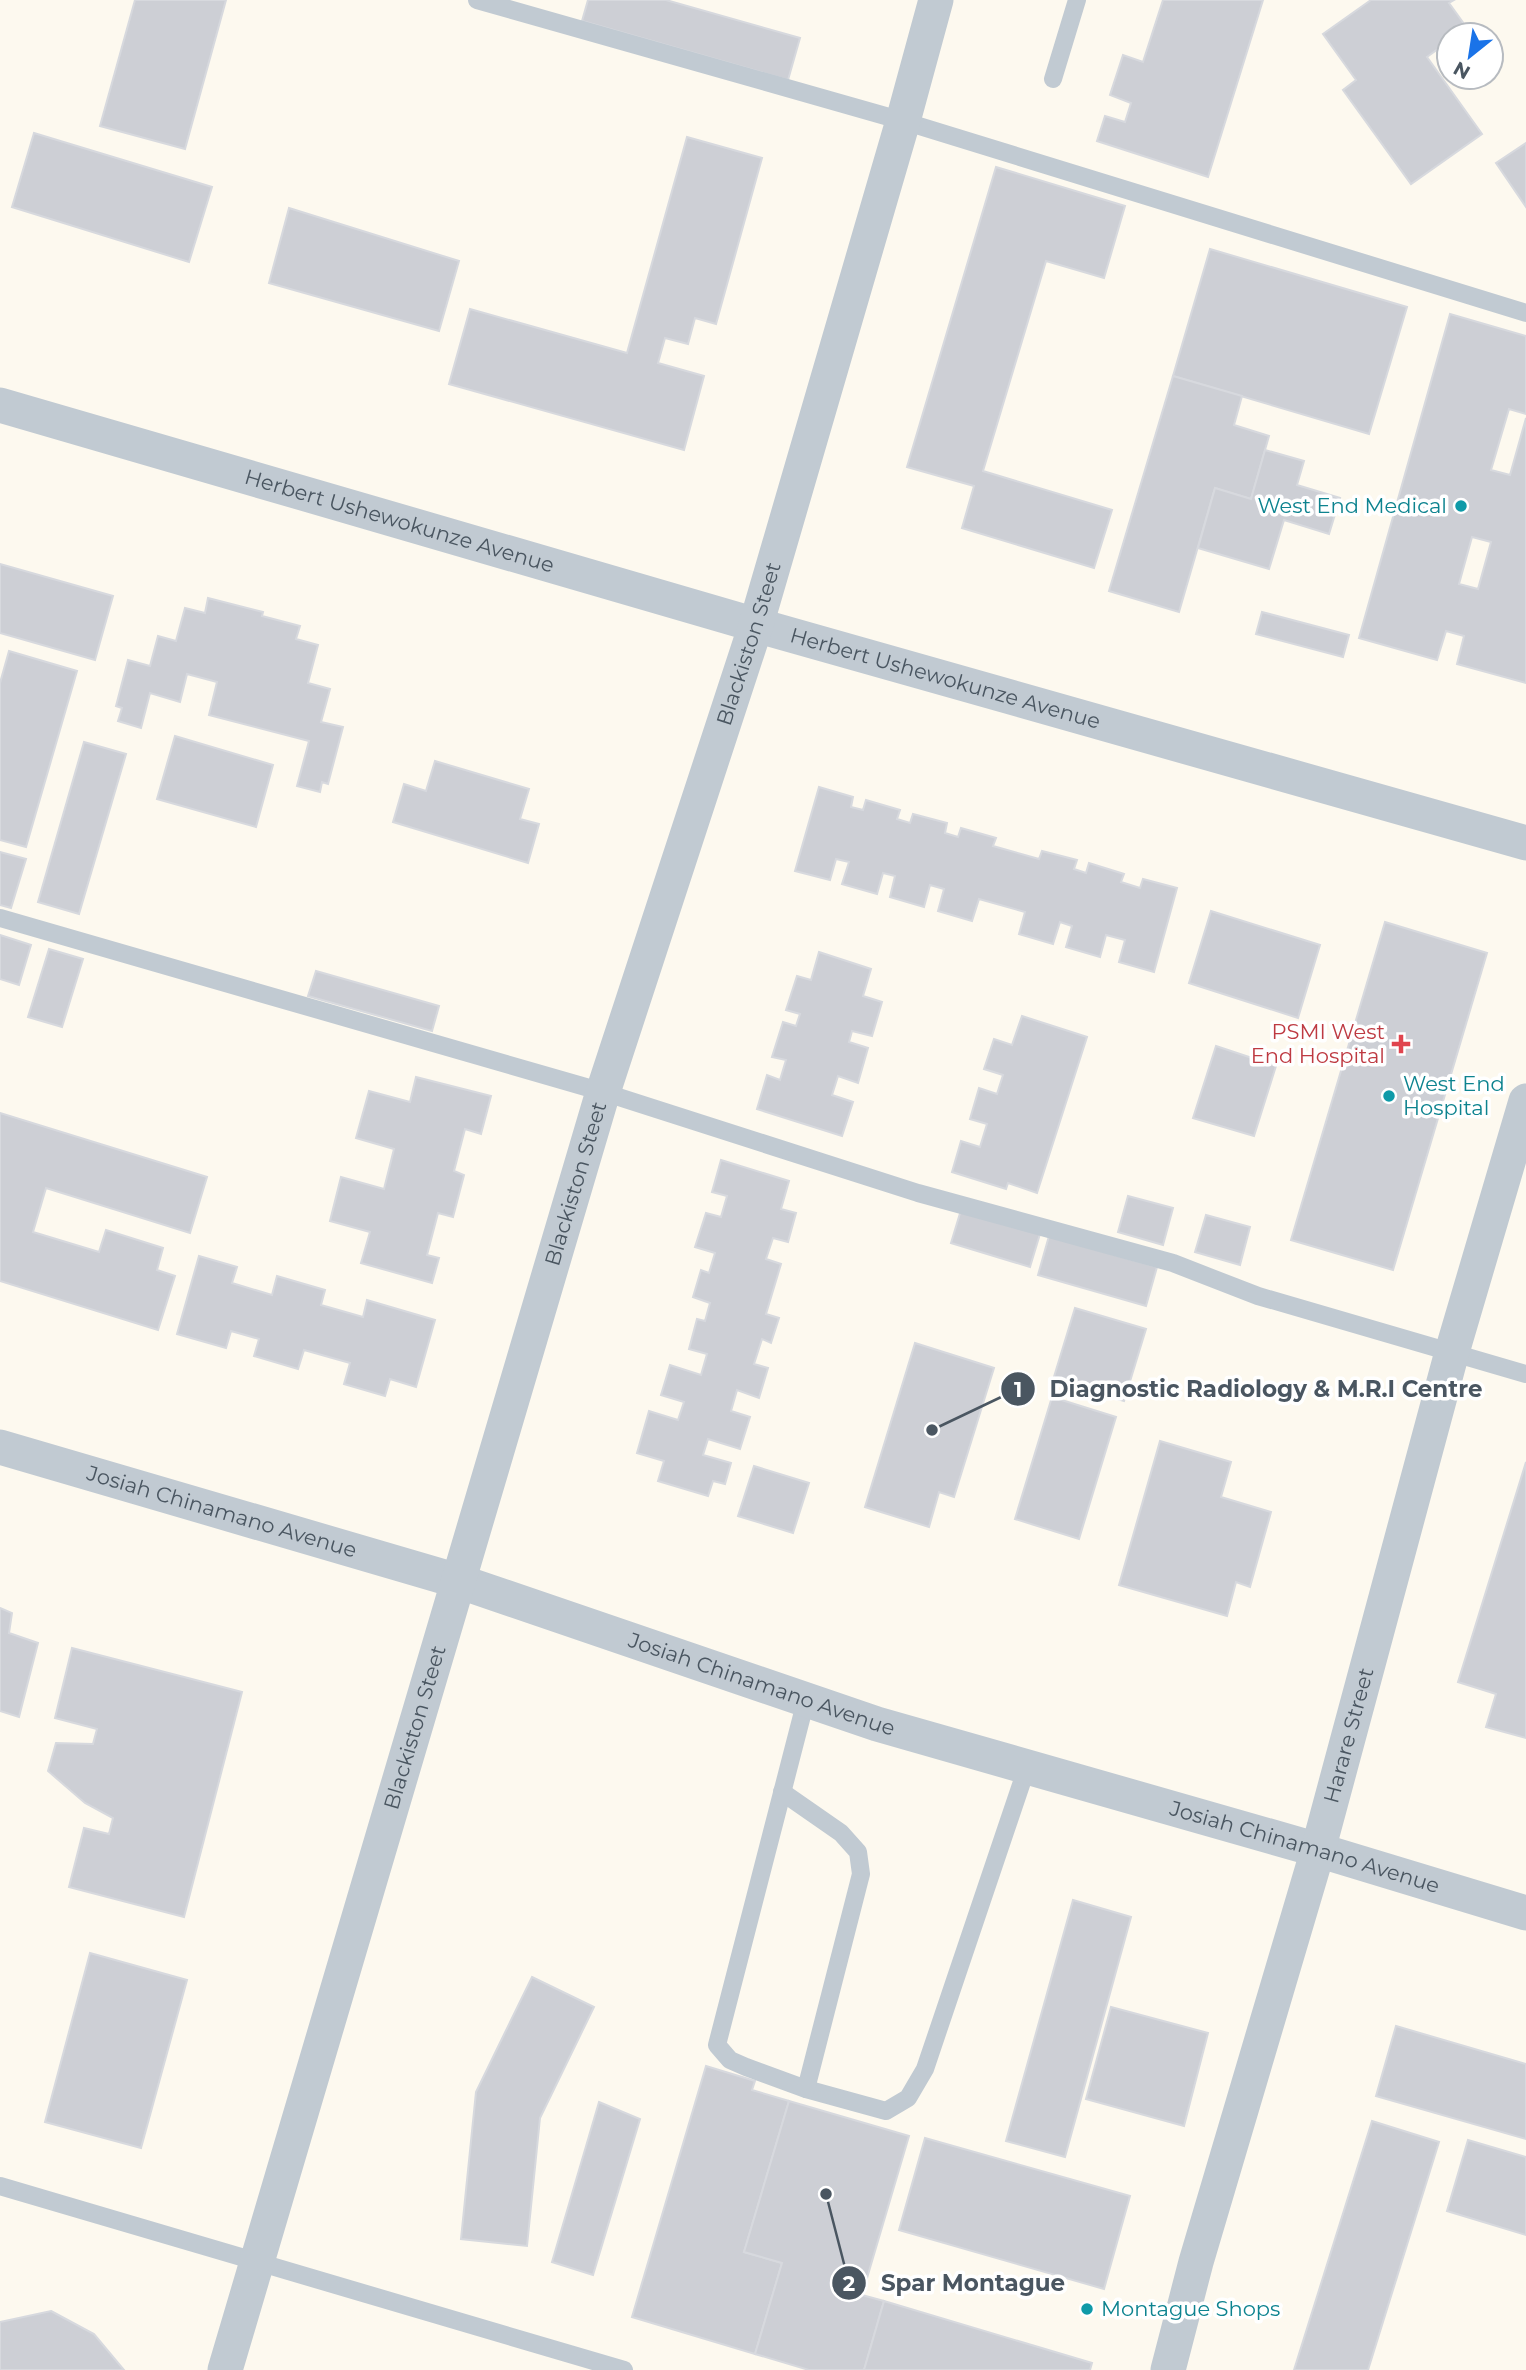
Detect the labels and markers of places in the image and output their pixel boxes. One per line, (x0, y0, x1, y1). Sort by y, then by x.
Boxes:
place label: West End Medical (1257, 493, 1447, 518)
marker: West End Medical (1453, 498, 1469, 514)
place label: PSMI West End Hospital (1251, 1019, 1385, 1068)
marker: PSMI West End Hospital (1391, 1034, 1411, 1054)
place label: West End Hospital (1403, 1071, 1505, 1120)
marker: West End Hospital (1381, 1088, 1397, 1104)
callout: Diagnostic Radiology & M.R.I Centre (1000, 1367, 1496, 1411)
callout: Spar Montague (832, 2261, 1079, 2305)
place label: Montague Shops (1101, 2296, 1280, 2321)
marker: Montague Shops (1079, 2301, 1095, 2317)

